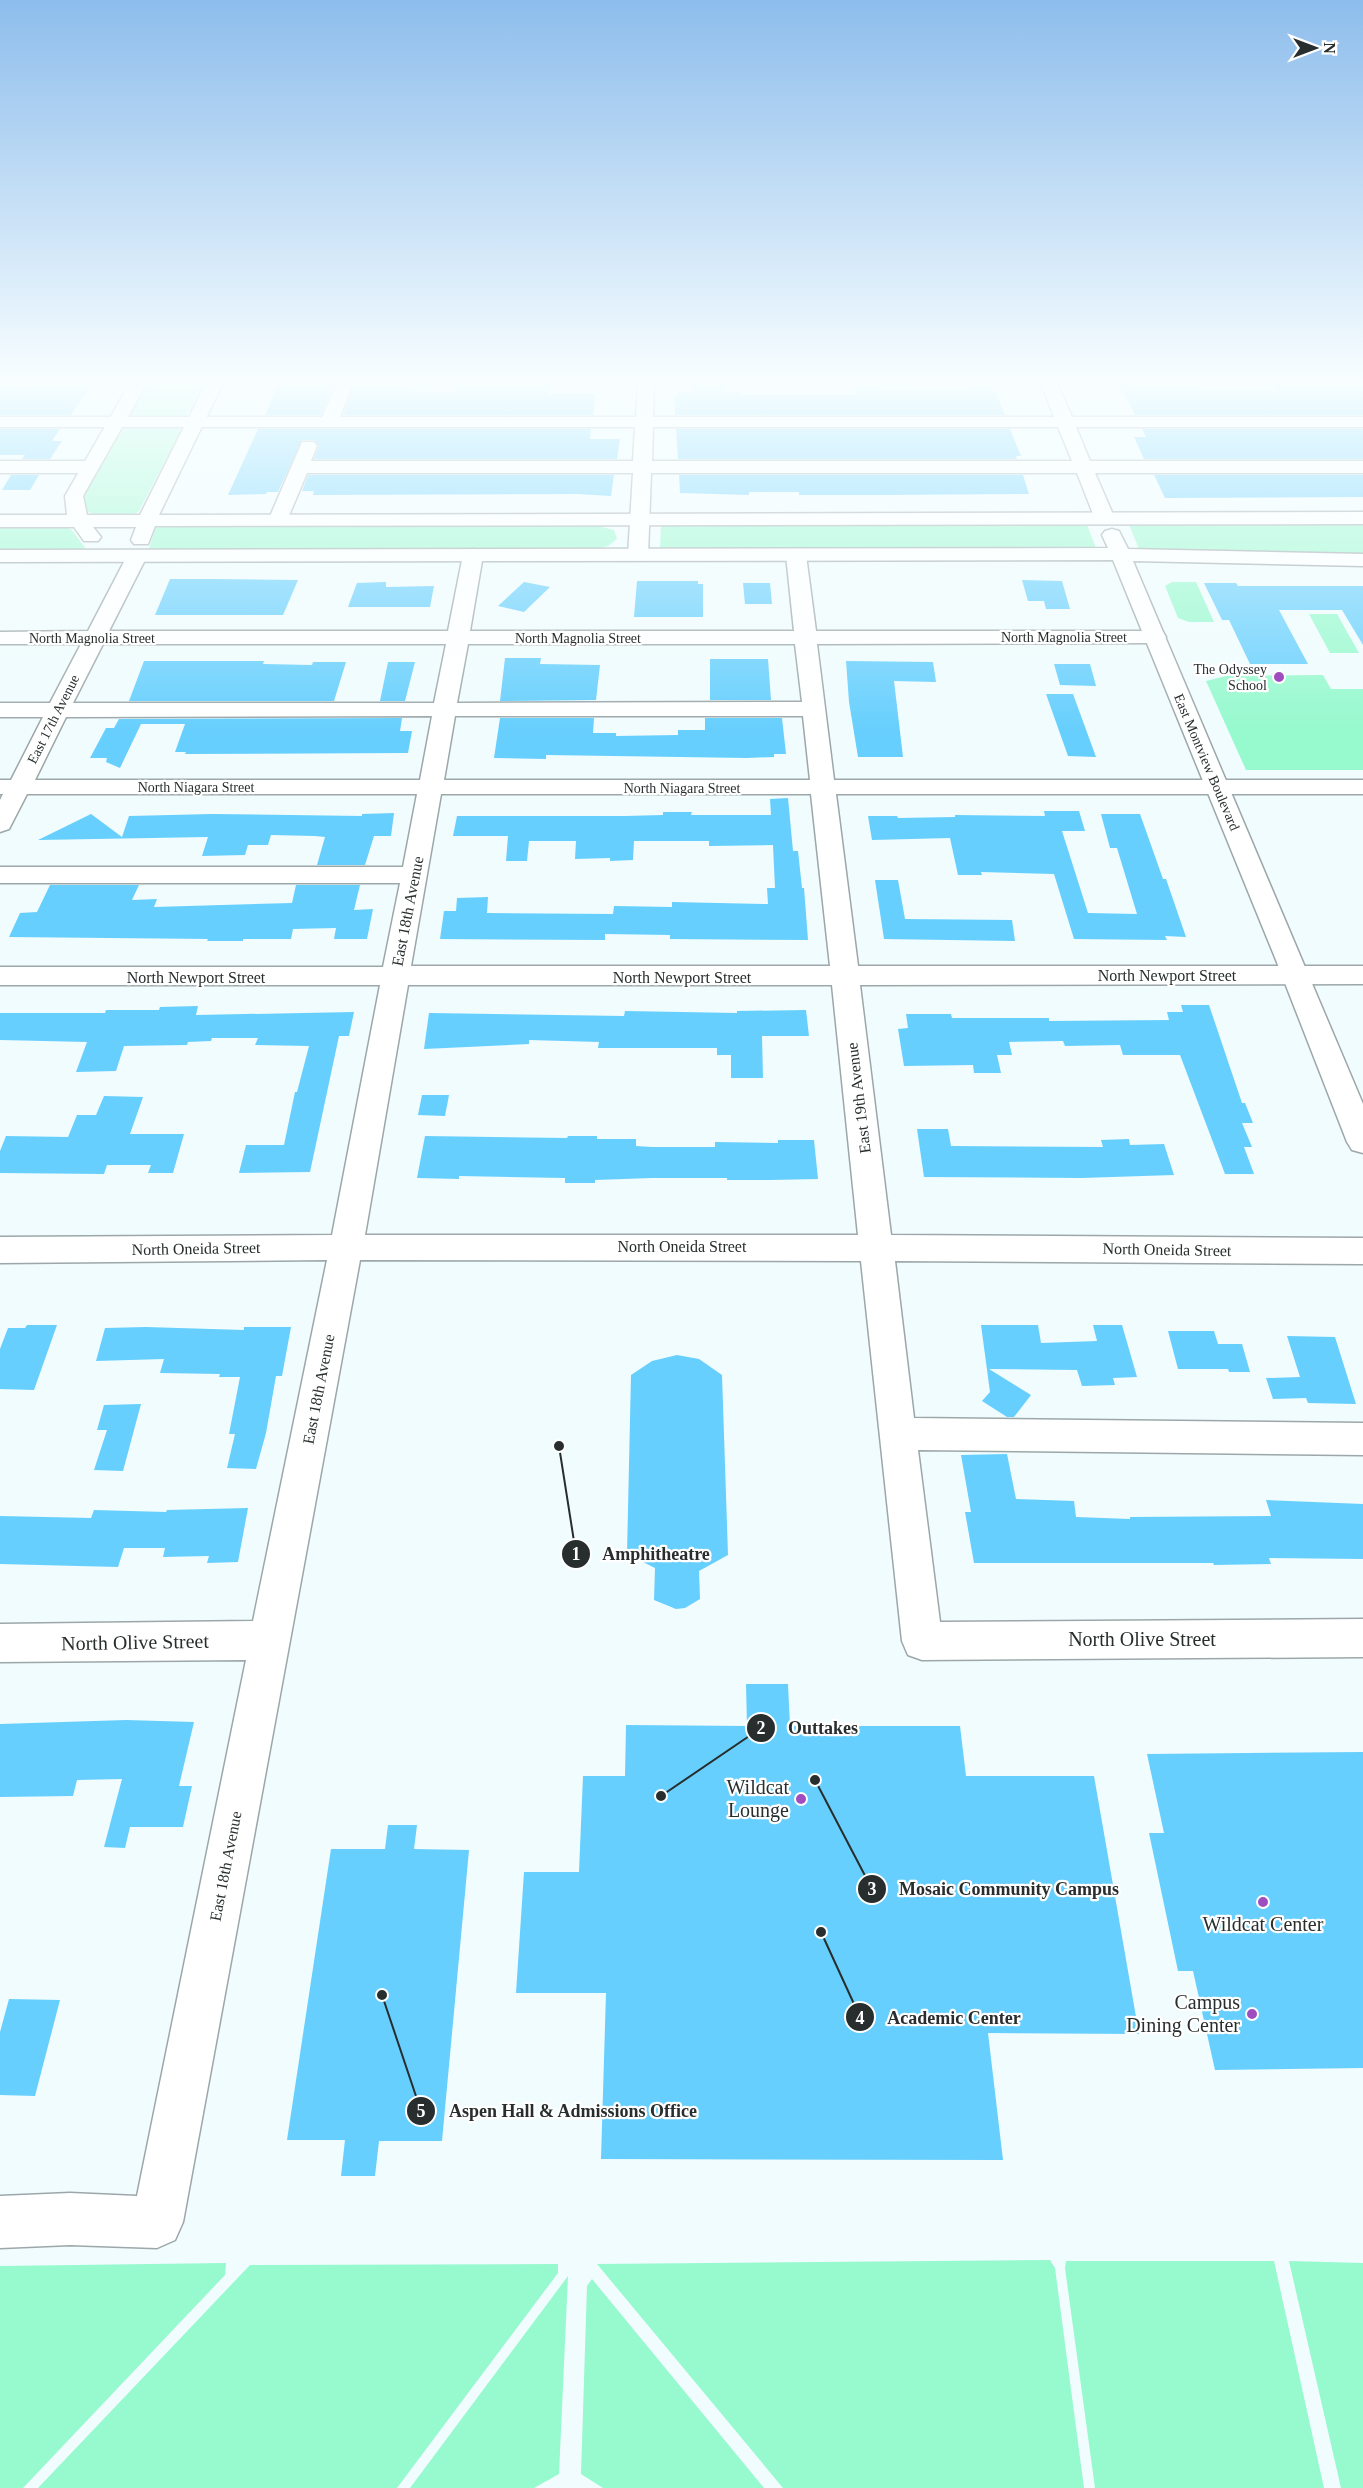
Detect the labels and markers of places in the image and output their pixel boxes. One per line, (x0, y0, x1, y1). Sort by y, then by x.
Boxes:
place label: The Odyssey School (1194, 662, 1267, 693)
marker: The Odyssey School (1272, 670, 1286, 684)
callout: Amphitheatre (561, 1536, 722, 1572)
callout: Outtakes (746, 1710, 870, 1746)
place label: Wildcat Lounge (727, 1776, 789, 1822)
marker: Wildcat Lounge (794, 1792, 808, 1806)
callout: Mosaic Community Campus (857, 1871, 1131, 1907)
marker: Wildcat Center (1256, 1895, 1270, 1909)
place label: Wildcat Center (1203, 1913, 1324, 1935)
place label: Campus Dining Center (1126, 1991, 1240, 2037)
callout: Academic Center (845, 1999, 1032, 2035)
marker: Campus Dining Center (1245, 2007, 1259, 2021)
callout: Aspen Hall & Admissions Office (406, 2093, 709, 2129)

